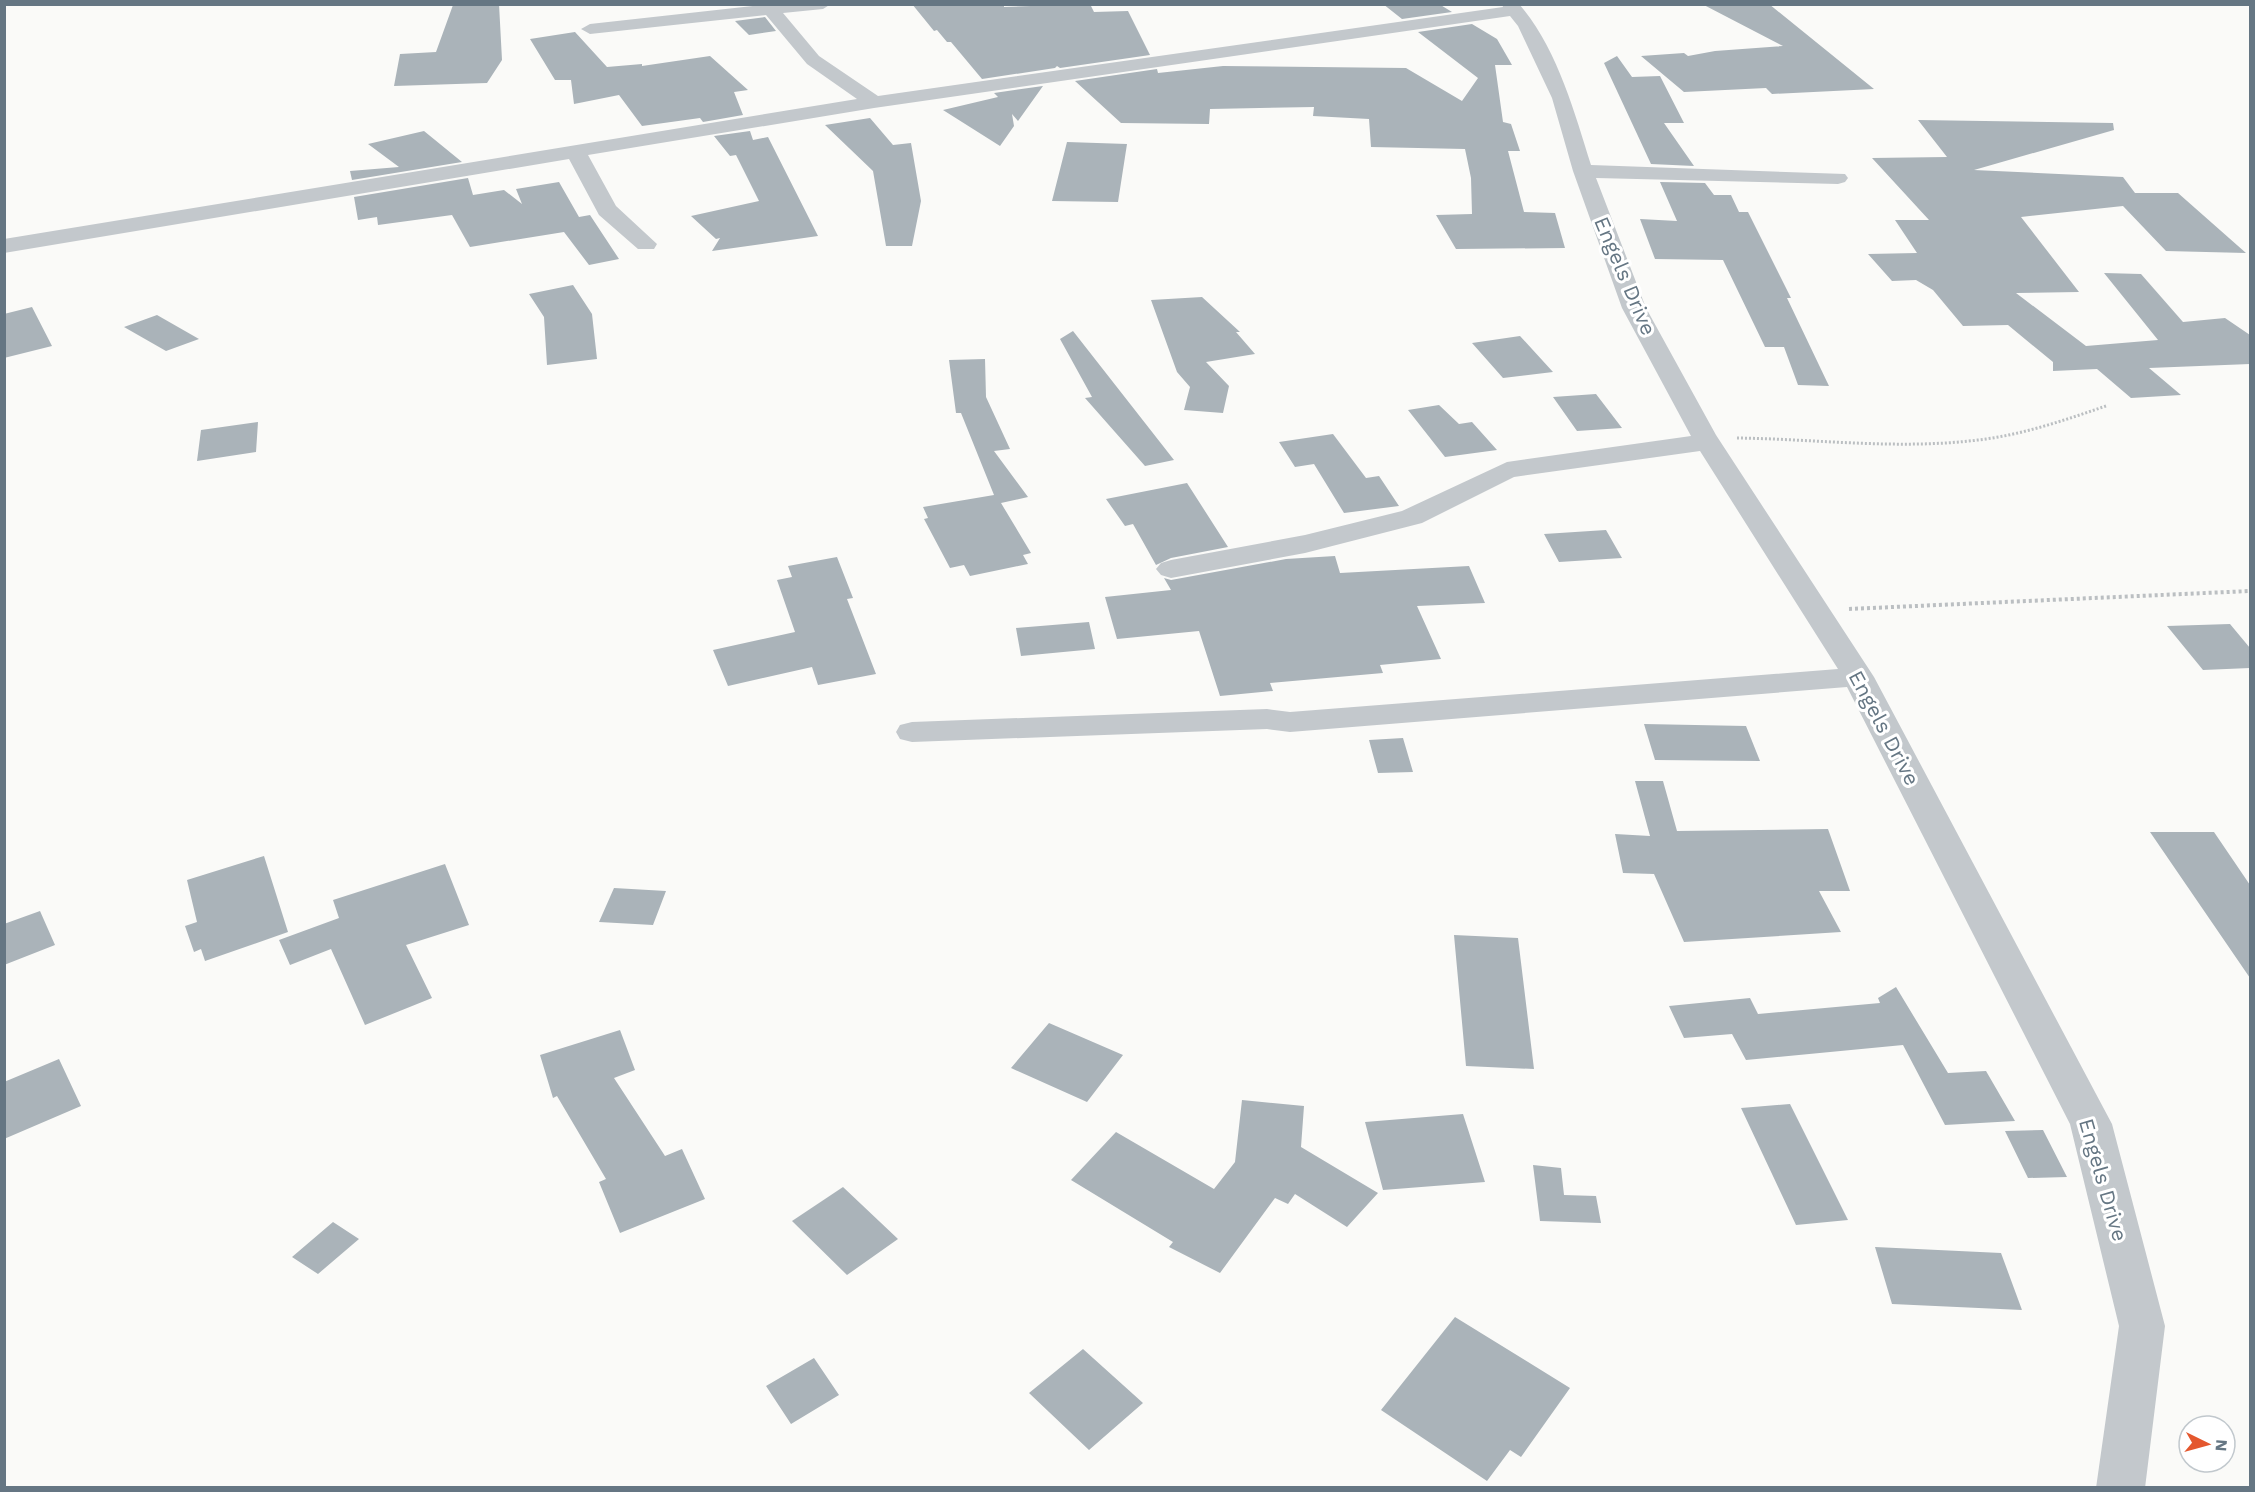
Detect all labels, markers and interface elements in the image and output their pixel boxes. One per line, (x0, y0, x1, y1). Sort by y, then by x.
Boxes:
street label: Engels Drive (1589, 213, 1662, 339)
street label: Engels Drive (1844, 666, 1925, 790)
street label: Engels Drive (2074, 1116, 2133, 1244)
north arrow (2177, 1414, 2237, 1474)
text: N (2211, 1439, 2231, 1452)

